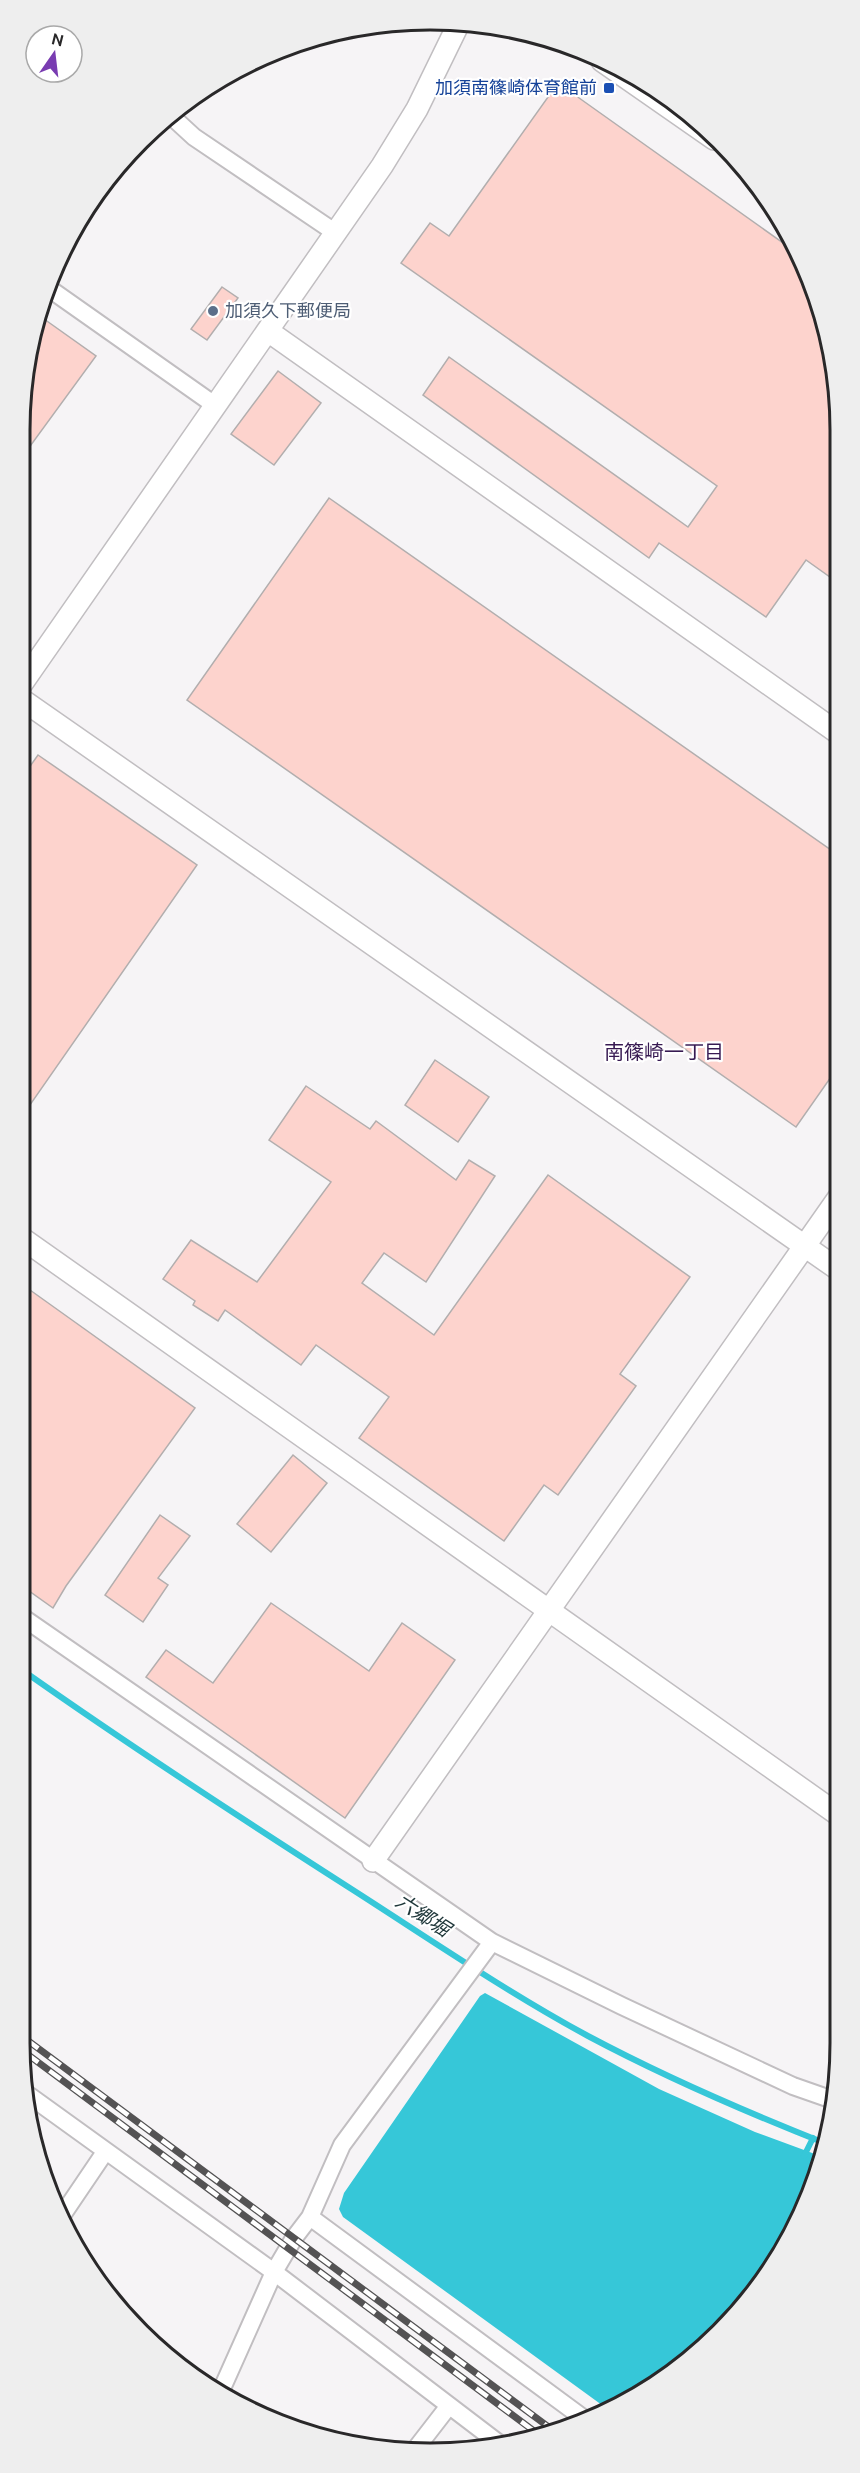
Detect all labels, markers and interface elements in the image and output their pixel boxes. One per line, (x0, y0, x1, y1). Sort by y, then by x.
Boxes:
north arrow (24, 24, 84, 84)
text: N (50, 29, 66, 50)
place label: 加須南篠崎体育館前 (435, 77, 597, 97)
marker: 加須南篠崎体育館前 (602, 81, 616, 95)
place label: 加須久下郵便局 (225, 300, 351, 320)
marker: 加須久下郵便局 (206, 304, 220, 318)
district label: 南篠崎一丁目 (604, 1040, 724, 1063)
water label: 六郷堀 (392, 1889, 457, 1942)

